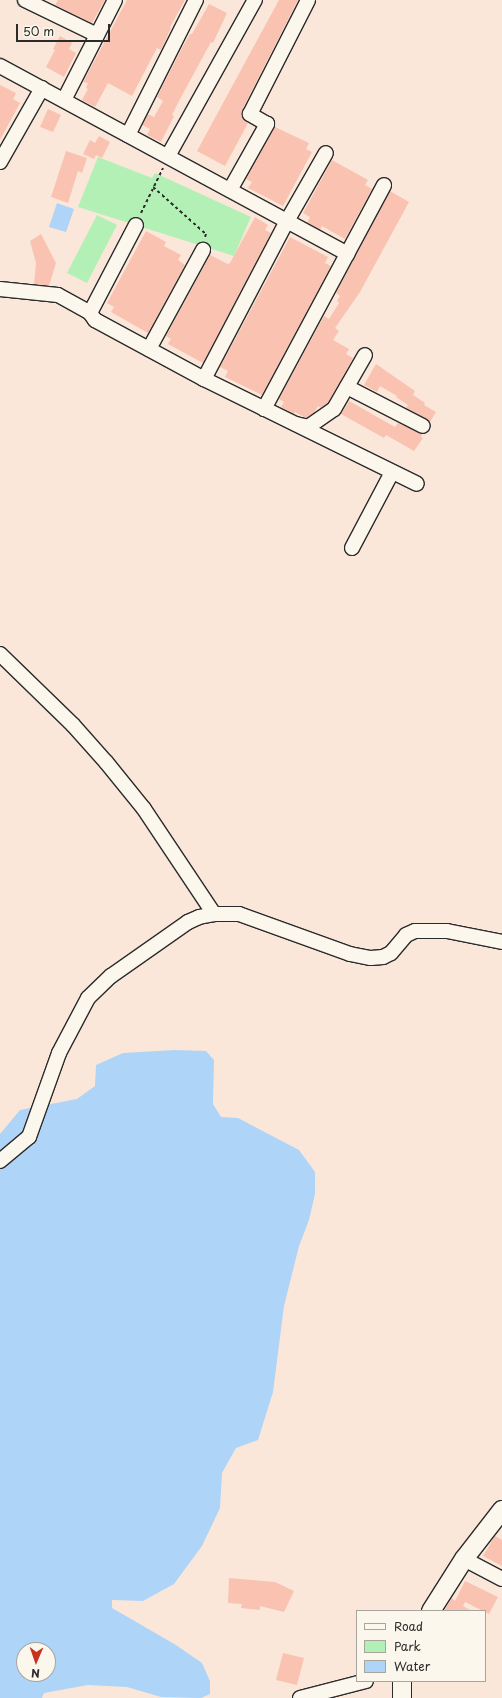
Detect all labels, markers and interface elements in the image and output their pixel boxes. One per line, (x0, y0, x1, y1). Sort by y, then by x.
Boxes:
scale bar (18, 16, 112, 42)
text: 50 m (23, 22, 54, 40)
legend (356, 1610, 486, 1682)
text: Road (394, 1617, 423, 1635)
text: Park (394, 1637, 421, 1655)
north arrow (16, 1642, 56, 1682)
text: Water (394, 1657, 430, 1675)
text: N (31, 1665, 40, 1682)

